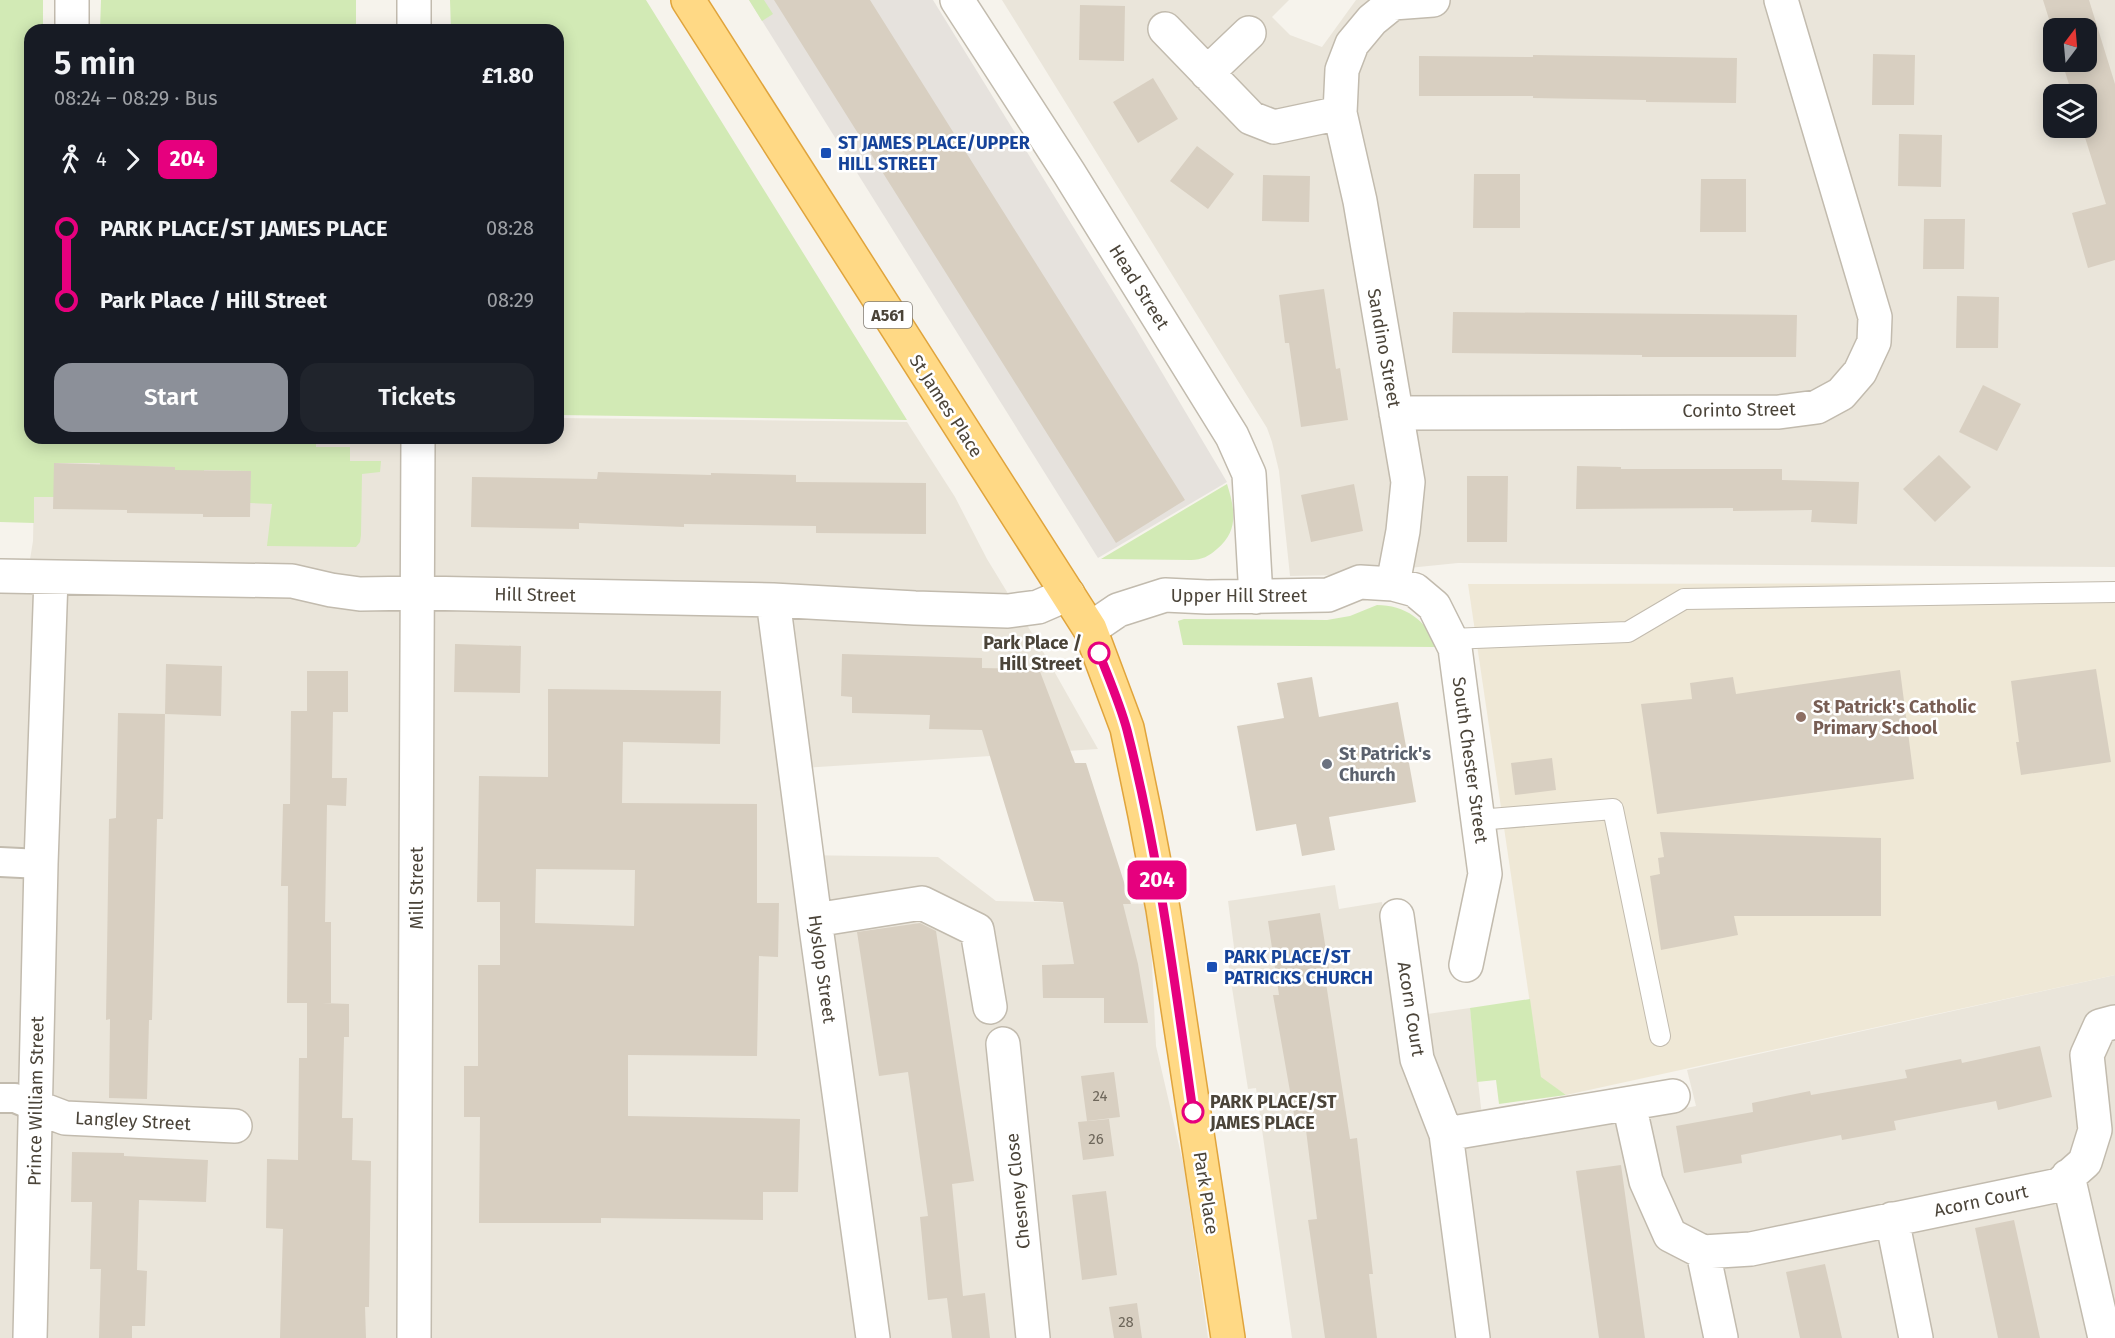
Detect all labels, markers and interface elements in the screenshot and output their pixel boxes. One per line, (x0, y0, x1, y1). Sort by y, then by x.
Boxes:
north arrow (2043, 18, 2097, 72)
map controls (2043, 18, 2097, 138)
text: 5 min (54, 43, 136, 83)
text: £1.80 (482, 62, 534, 89)
button: layers (2043, 84, 2097, 138)
text: 08:24 – 08:29 · Bus (54, 86, 218, 110)
place label: ST JAMES PLACE/UPPER HILL STREET (838, 132, 1031, 175)
icon: walk (54, 143, 87, 176)
icon: forward (116, 143, 149, 176)
text: 204 (170, 146, 205, 172)
marker: ST JAMES PLACE/UPPER HILL STREET (819, 146, 833, 160)
text: 4 (96, 147, 107, 171)
text: PARK PLACE/ST JAMES PLACE (100, 215, 388, 242)
text: 08:28 (486, 216, 534, 240)
street label: Head Street (1104, 240, 1174, 334)
text: Park Place / Hill Street (100, 287, 327, 314)
street label: Sandino Street (1363, 287, 1405, 410)
text: 08:29 (487, 288, 534, 312)
road number: A561 (864, 302, 912, 328)
street label: St James Place (905, 350, 987, 462)
button: Start (54, 363, 288, 432)
button: Tickets (300, 363, 534, 432)
street label: Corinto Street (1682, 398, 1796, 422)
street label: Hill Street (494, 583, 576, 607)
street label: Upper Hill Street (1171, 585, 1308, 607)
place label: Park Place / Hill Street (983, 632, 1083, 675)
marker: Park Place / Hill Street (1088, 642, 1110, 664)
street label: South Chester Street (1447, 675, 1493, 845)
place label: St Patrick's Catholic Primary School (1813, 696, 1976, 739)
marker: St Patrick's Catholic Primary School (1794, 710, 1808, 724)
place label: St Patrick's Church (1339, 743, 1431, 786)
marker: St Patrick's Church (1320, 757, 1334, 771)
street label: Mill Street (406, 846, 428, 930)
line badge: 204 (1122, 860, 1192, 900)
text: 204 (1139, 867, 1175, 893)
street label: Hyslop Street (803, 913, 841, 1025)
place label: PARK PLACE/ST PATRICKS CHURCH (1224, 946, 1373, 989)
marker: PARK PLACE/ST PATRICKS CHURCH (1205, 960, 1219, 974)
street label: Acorn Court (1393, 960, 1429, 1058)
street label: Prince William Street (24, 1015, 48, 1186)
house number: 24 (1092, 1087, 1108, 1105)
place label: PARK PLACE/ST JAMES PLACE (1209, 1091, 1337, 1134)
marker: PARK PLACE/ST JAMES PLACE (1182, 1101, 1204, 1123)
street label: Langley Street (75, 1107, 192, 1135)
house number: 26 (1088, 1130, 1104, 1148)
street label: Chesney Close (1001, 1132, 1035, 1250)
street label: Park Place (1189, 1150, 1223, 1236)
street label: Acorn Court (1932, 1180, 2030, 1222)
house number: 28 (1118, 1313, 1134, 1331)

